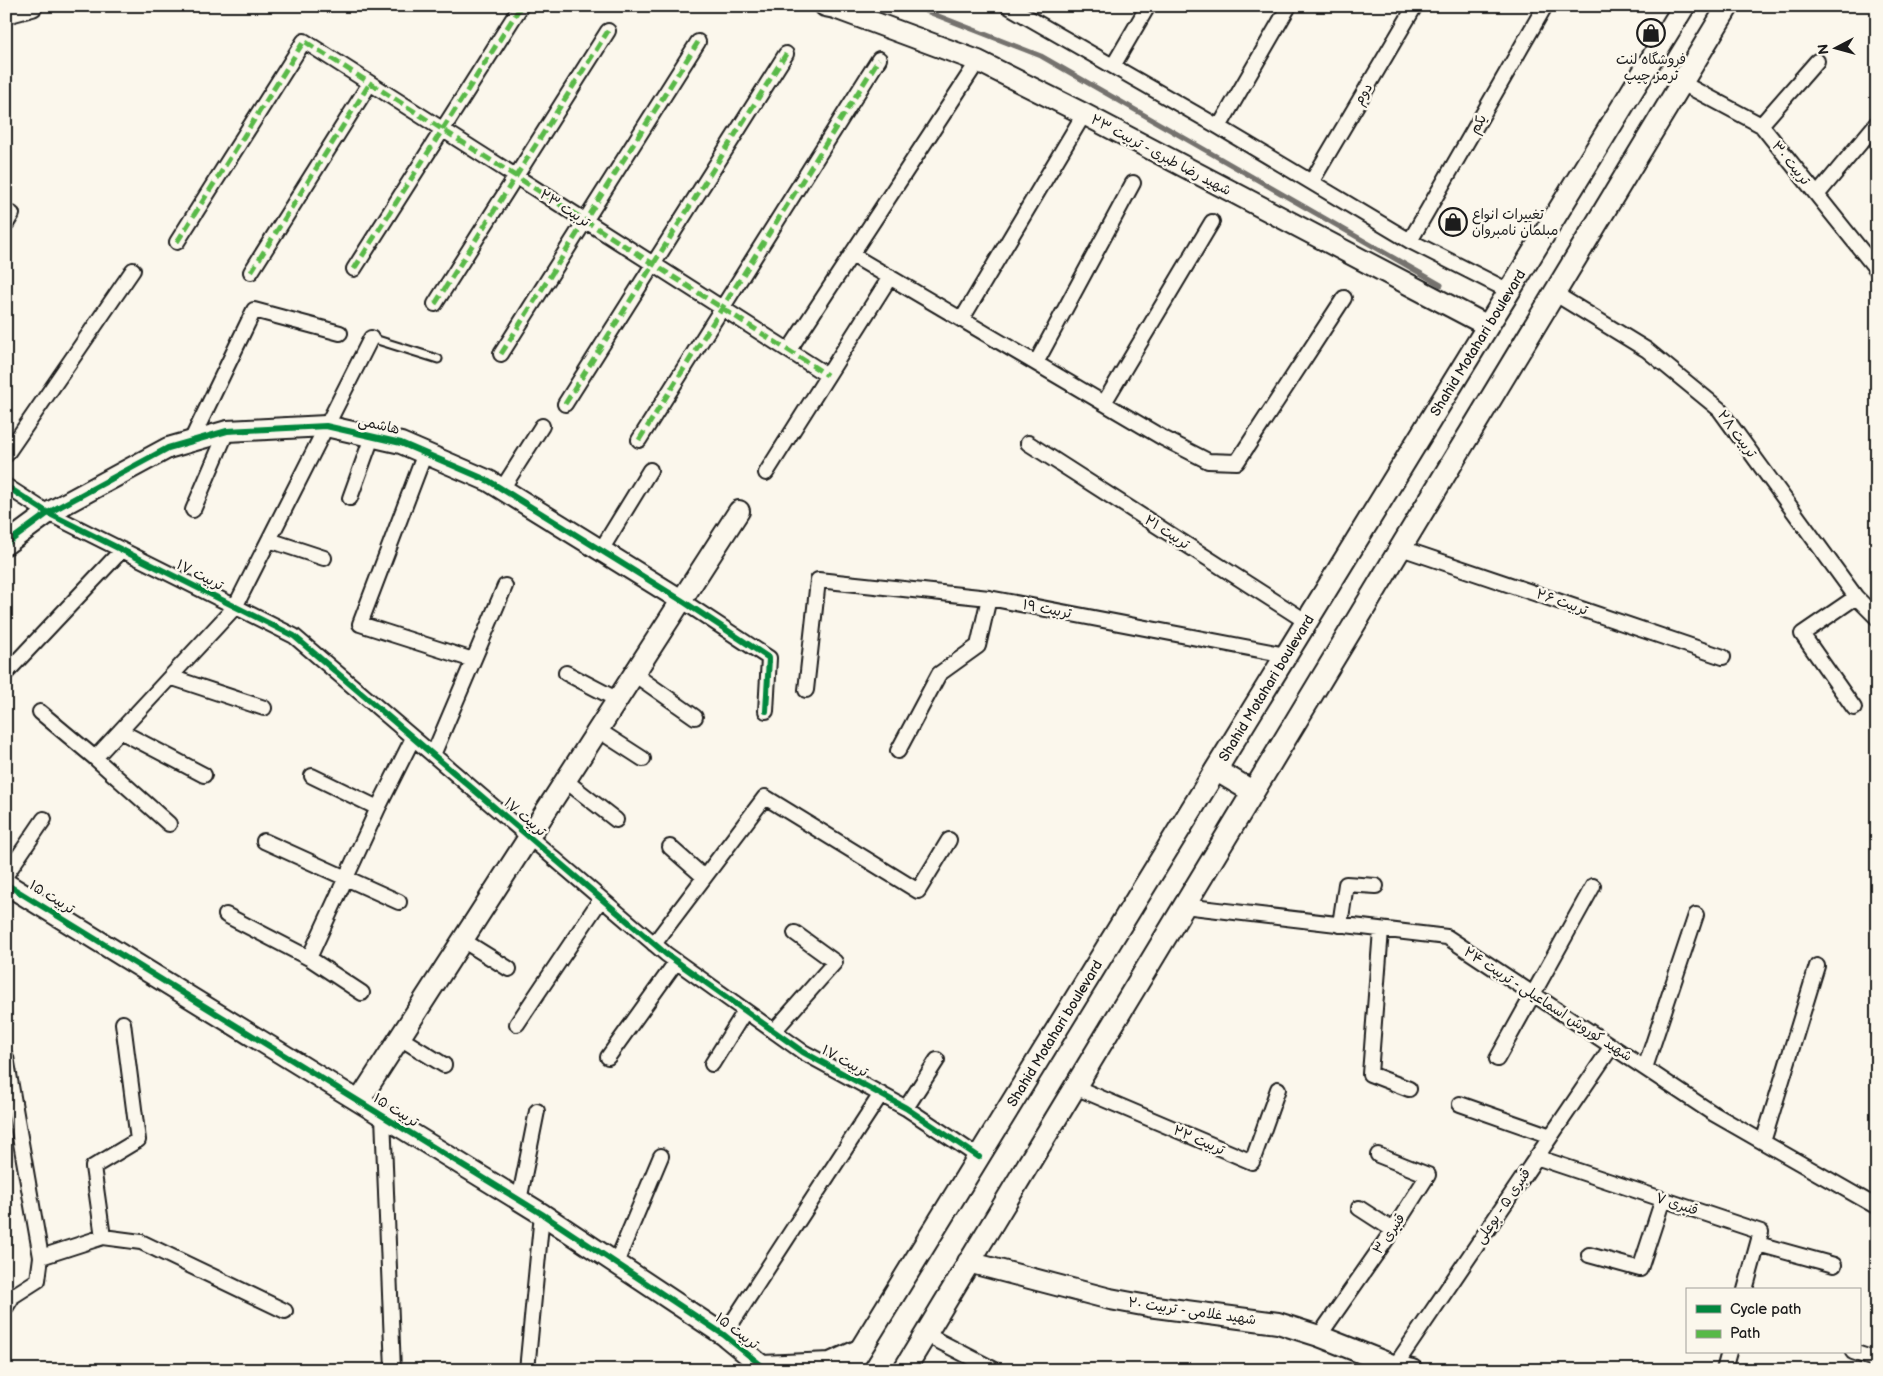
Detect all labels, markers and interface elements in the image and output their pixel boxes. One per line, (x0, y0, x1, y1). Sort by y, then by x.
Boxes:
shop icon: فروشگاه لنت ترمز چیپ (1636, 18, 1666, 48)
north arrow (1810, 22, 1860, 72)
text: N (1815, 43, 1833, 55)
place label: فروشگاه لنت ترمز چیپ (1616, 51, 1686, 85)
street label: دوم (1350, 80, 1378, 109)
street label: شهید رضا طبری - تربیت ۲۳ (1088, 111, 1234, 199)
street label: یکم (1466, 111, 1492, 138)
street label: تربیت ۳۰ (1768, 138, 1814, 189)
street label: تربیت ۲۳ (537, 185, 594, 231)
place label: تغییرات انواع مبلمان نامبروان (1472, 206, 1559, 239)
shop icon: تغییرات انواع مبلمان نامبروان (1438, 207, 1468, 237)
street label: Shahid Motahari boulevard (1426, 266, 1529, 419)
street label: تربیت ۲۸ (1714, 407, 1761, 462)
street label: هاشمی (357, 412, 401, 438)
street label: تربیت ۲۱ (1141, 511, 1193, 553)
street label: تربیت ۱۷ (174, 556, 227, 594)
street label: تربیت ۲۶ (1534, 585, 1591, 619)
street label: تربیت ۱۹ (1021, 596, 1074, 622)
street label: Shahid Motahari boulevard (1215, 612, 1317, 764)
street label: تربیت ۱۷ (500, 794, 550, 841)
street label: تربیت ۱۵ (26, 876, 79, 918)
street label: شهید کوروش اسماعیلی - تربیت ۲۴ (1461, 943, 1635, 1065)
street label: Shahid Motahari boulevard (1003, 957, 1106, 1110)
street label: تربیت ۱۷ (819, 1041, 872, 1081)
street label: تربیت ۱۵ (370, 1089, 423, 1131)
street label: تربیت ۲۲ (1171, 1122, 1228, 1159)
street label: قنبری ۵ - بوعلی (1472, 1165, 1534, 1247)
street label: قنبری ۷ (1654, 1189, 1700, 1219)
street label: قنبری ۳ (1369, 1210, 1409, 1258)
legend (1686, 1288, 1860, 1354)
street label: شهید غلامی - تربیت ۲۰ (1127, 1294, 1257, 1328)
text: Cycle path (1730, 1300, 1801, 1319)
street label: تربیت ۱۵ (712, 1309, 763, 1353)
text: Path (1730, 1324, 1760, 1343)

